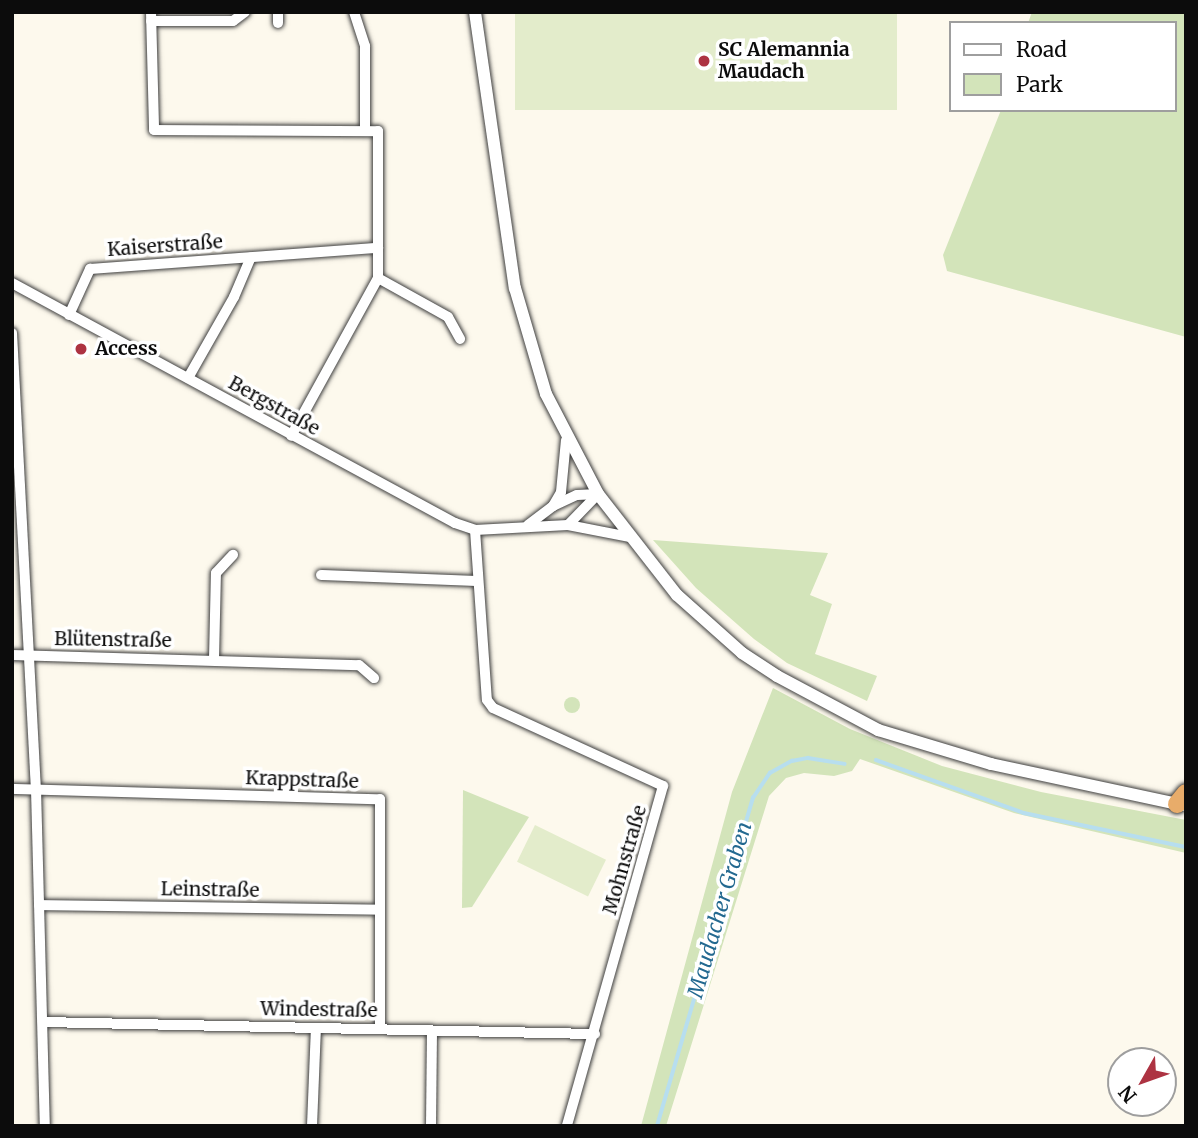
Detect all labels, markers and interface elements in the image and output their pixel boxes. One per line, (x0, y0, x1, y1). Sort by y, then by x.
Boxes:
legend (950, 21, 1177, 112)
text: Road (1016, 36, 1067, 63)
place label: SC Alemannia Maudach (718, 39, 850, 83)
marker: SC Alemannia Maudach (696, 53, 712, 69)
text: Park (1016, 71, 1063, 98)
street label: Kaiserstraße (107, 231, 223, 261)
place label: Access (95, 338, 157, 360)
marker: Access (73, 341, 89, 357)
street label: Bergstraße (224, 372, 324, 440)
street label: Blütenstraße (54, 628, 172, 652)
street label: Krappstraße (245, 767, 359, 793)
street label: Mohnstraße (599, 803, 651, 917)
water label: Maudacher Graben (683, 819, 757, 1001)
street label: Leinstraße (161, 878, 259, 902)
street label: Windestraße (260, 998, 378, 1022)
north arrow (1107, 1047, 1177, 1117)
text: N (1113, 1081, 1141, 1108)

